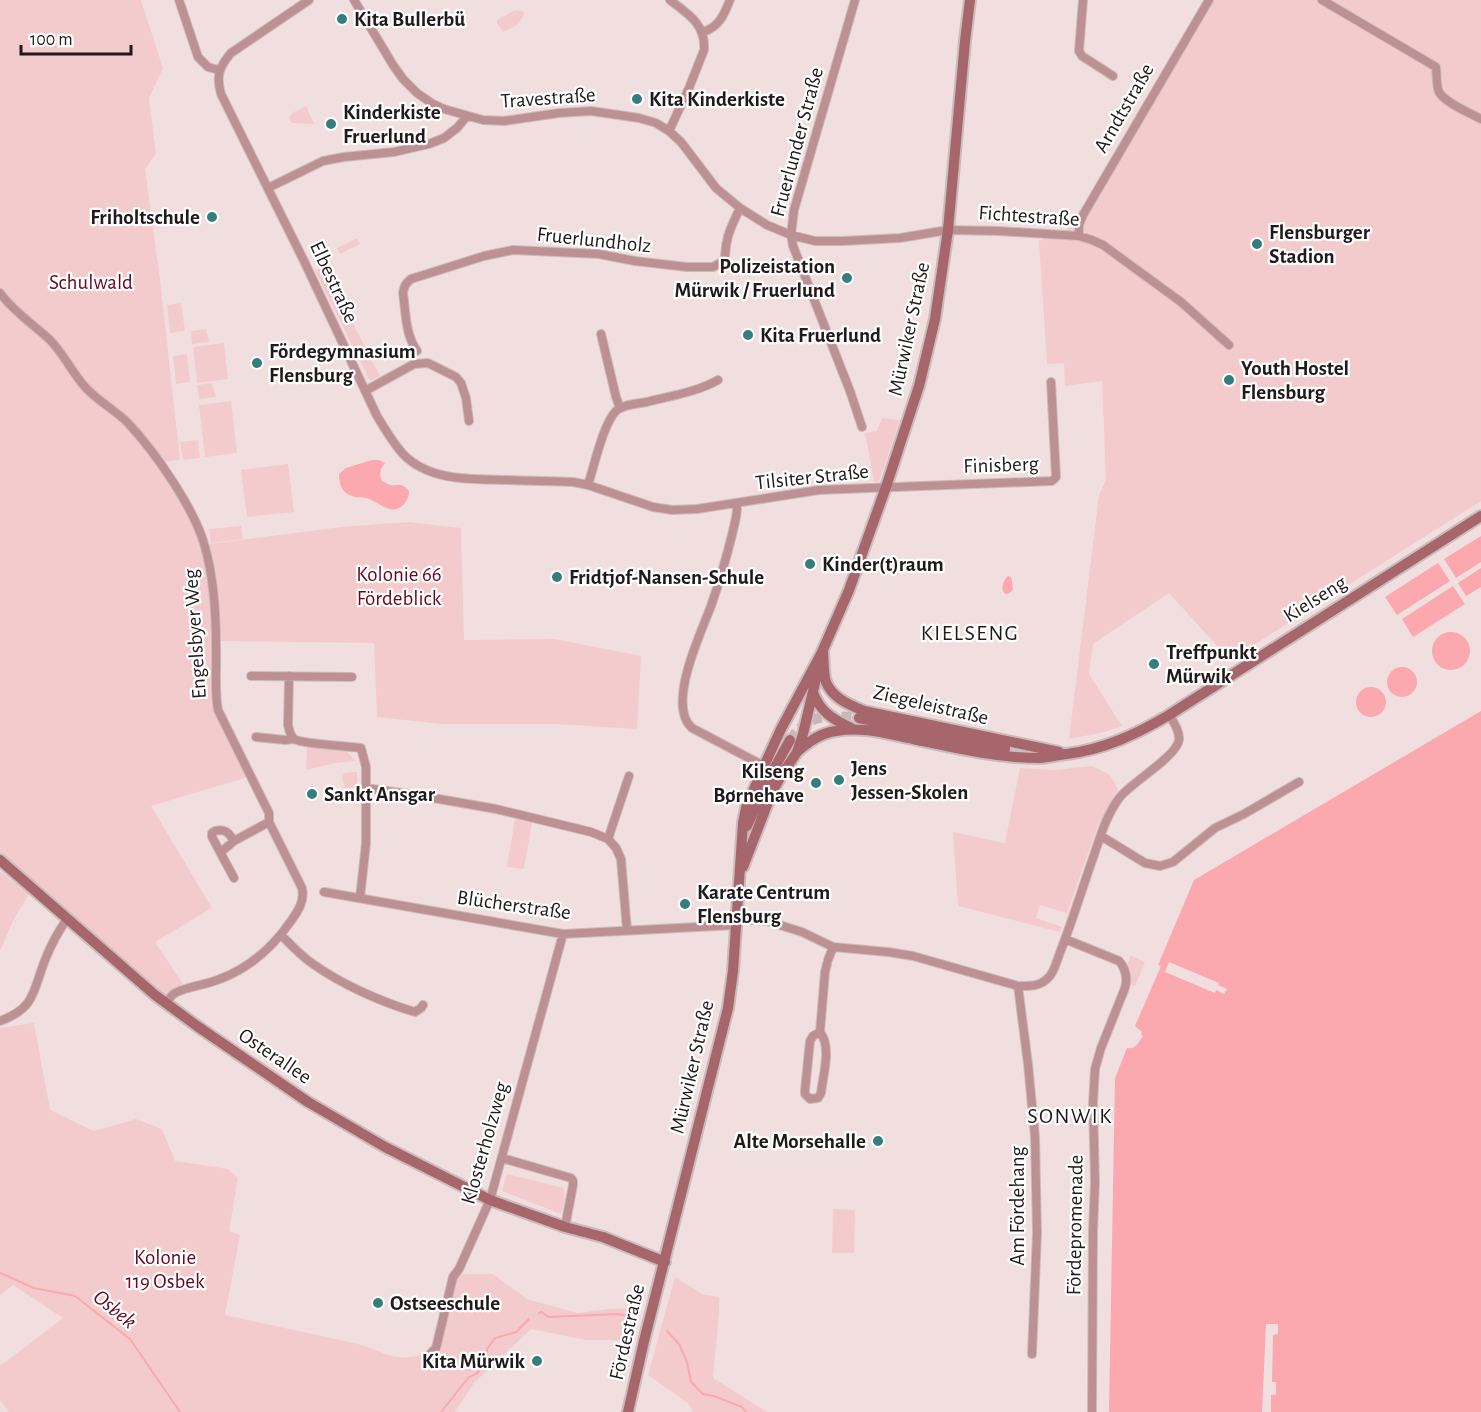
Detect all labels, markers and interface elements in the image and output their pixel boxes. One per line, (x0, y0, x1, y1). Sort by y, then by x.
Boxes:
place label: Kita Bullerbü (354, 9, 465, 30)
marker: Kita Bullerbü (335, 12, 349, 26)
scale bar (21, 18, 130, 56)
text: 100 m (30, 31, 73, 49)
street label: Arndtstraße (1090, 60, 1158, 156)
street label: Fruerlunder Straße (767, 65, 827, 219)
street label: Travestraße (500, 84, 596, 112)
place label: Kita Kinderkiste (649, 89, 785, 110)
marker: Kita Kinderkiste (630, 92, 644, 106)
place label: Kinderkiste Fruerlund (343, 102, 441, 147)
marker: Kinderkiste Fruerlund (324, 117, 338, 131)
street label: Fichtestraße (978, 202, 1080, 230)
place label: Friholtschule (90, 207, 200, 228)
marker: Friholtschule (205, 210, 219, 224)
place label: Flensburger Stadion (1269, 222, 1371, 267)
street label: Fruerlundholz (536, 224, 652, 256)
marker: Flensburger Stadion (1250, 237, 1264, 251)
street label: Elbestraße (306, 238, 362, 326)
place label: Polizeistation Mürwik / Fruerlund (675, 256, 835, 301)
street label: Mürwiker Straße (885, 260, 933, 398)
marker: Polizeistation Mürwik / Fruerlund (840, 271, 854, 285)
park label: Schulwald (49, 272, 133, 293)
place label: Kita Fruerlund (760, 325, 881, 346)
marker: Kita Fruerlund (741, 328, 755, 342)
place label: Fördegymnasium Flensburg (269, 341, 416, 386)
marker: Fördegymnasium Flensburg (250, 356, 264, 370)
place label: Youth Hostel Flensburg (1241, 358, 1349, 403)
marker: Youth Hostel Flensburg (1222, 373, 1236, 387)
street label: Finisberg (963, 453, 1040, 477)
street label: Tilsiter Straße (754, 461, 870, 493)
place label: Kinder(t)raum (822, 554, 944, 575)
marker: Kinder(t)raum (803, 557, 817, 571)
park label: Kolonie 66 Fördeblick (356, 564, 442, 609)
place label: Fridtjof-Nansen-Schule (569, 567, 764, 588)
street label: Engelsbyer Weg (180, 568, 210, 700)
marker: Fridtjof-Nansen-Schule (550, 570, 564, 584)
street label: Kielseng (1280, 571, 1351, 626)
district label: KIELSENG (921, 622, 1019, 644)
place label: Treffpunkt Mürwik (1166, 642, 1257, 687)
marker: Treffpunkt Mürwik (1147, 657, 1161, 671)
street label: Ziegeleistraße (871, 682, 991, 728)
place label: Jens Jessen-Skolen (851, 758, 968, 803)
place label: Kilseng Børnehave (713, 761, 804, 806)
marker: Jens Jessen-Skolen (832, 773, 846, 787)
marker: Kilseng Børnehave (809, 776, 823, 790)
place label: Sankt Ansgar (324, 784, 436, 805)
marker: Sankt Ansgar (305, 787, 319, 801)
place label: Karate Centrum Flensburg (697, 882, 830, 927)
street label: Blücherstraße (456, 887, 572, 923)
marker: Karate Centrum Flensburg (678, 897, 692, 911)
street label: Mürwiker Straße (666, 998, 718, 1136)
street label: Osterallee (235, 1024, 315, 1088)
street label: Klosterholzweg (458, 1079, 513, 1207)
district label: SONWIK (1027, 1105, 1113, 1127)
place label: Alte Morsehalle (734, 1131, 866, 1152)
marker: Alte Morsehalle (871, 1134, 885, 1148)
street label: Am Fördehang (1007, 1146, 1028, 1266)
street label: Fördepromenade (1063, 1154, 1087, 1296)
park label: Kolonie 119 Osbek (126, 1247, 205, 1292)
street label: Fördestraße (606, 1282, 648, 1382)
water label: Osbek (89, 1285, 141, 1333)
place label: Ostseeschule (390, 1293, 500, 1314)
marker: Ostseeschule (371, 1296, 385, 1310)
place label: Kita Mürwik (422, 1351, 526, 1372)
marker: Kita Mürwik (530, 1354, 544, 1368)

